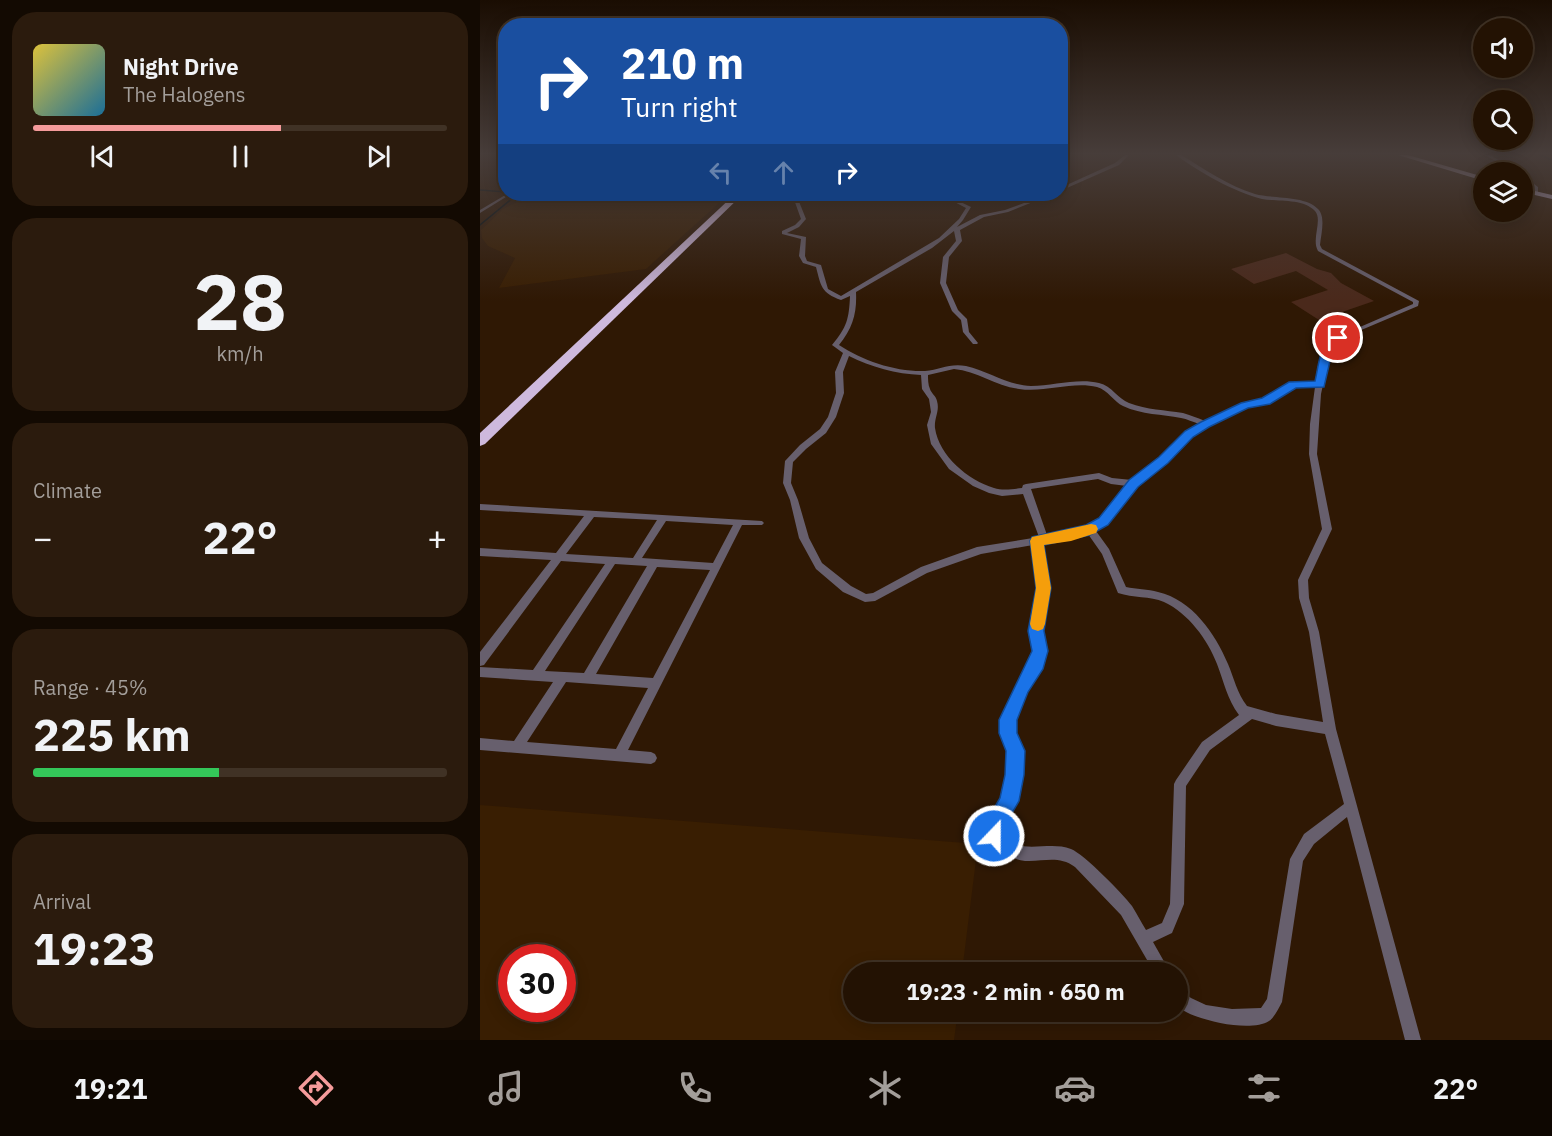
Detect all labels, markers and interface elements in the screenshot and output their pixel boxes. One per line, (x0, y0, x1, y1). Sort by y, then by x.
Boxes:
map controls (1473, 18, 1533, 222)
button: sound (1473, 18, 1533, 78)
text: 210 m (621, 36, 744, 91)
icon: right (522, 42, 600, 120)
text: Night Drive (123, 52, 239, 81)
text: The Halogens (123, 81, 245, 108)
text: Turn right (621, 89, 738, 124)
button: search (1473, 90, 1533, 150)
icon: previous (86, 140, 119, 173)
icon: pause (224, 140, 257, 173)
icon: next (362, 140, 395, 173)
icon: left (704, 156, 737, 189)
icon: ahead (767, 156, 800, 189)
icon: right (830, 156, 863, 189)
button: layers (1473, 162, 1533, 222)
text: 28 (193, 250, 287, 351)
pin (1312, 312, 1363, 363)
icon: arrive (1321, 321, 1354, 354)
text: km/h (216, 340, 264, 367)
text: Climate (33, 477, 102, 504)
text: 22° (202, 508, 278, 566)
text: − (33, 516, 53, 559)
text: + (427, 516, 447, 559)
text: Range · 45% (33, 674, 148, 701)
text: 225 km (33, 705, 191, 763)
position arrow (962, 804, 1026, 868)
text: Arrival (33, 888, 91, 915)
text: 19:23 (33, 919, 156, 977)
speed limit sign: 30 (498, 944, 576, 1022)
text: 19:23 · 2 min · 650 m (906, 977, 1125, 1006)
icon: directions (295, 1067, 337, 1109)
icon: music (485, 1067, 527, 1109)
icon: phone (674, 1067, 716, 1109)
icon: climate (864, 1067, 906, 1109)
icon: car (1054, 1067, 1096, 1109)
icon: filters (1243, 1067, 1285, 1109)
text: 19:21 (74, 1071, 148, 1106)
text: 22° (1433, 1071, 1478, 1106)

